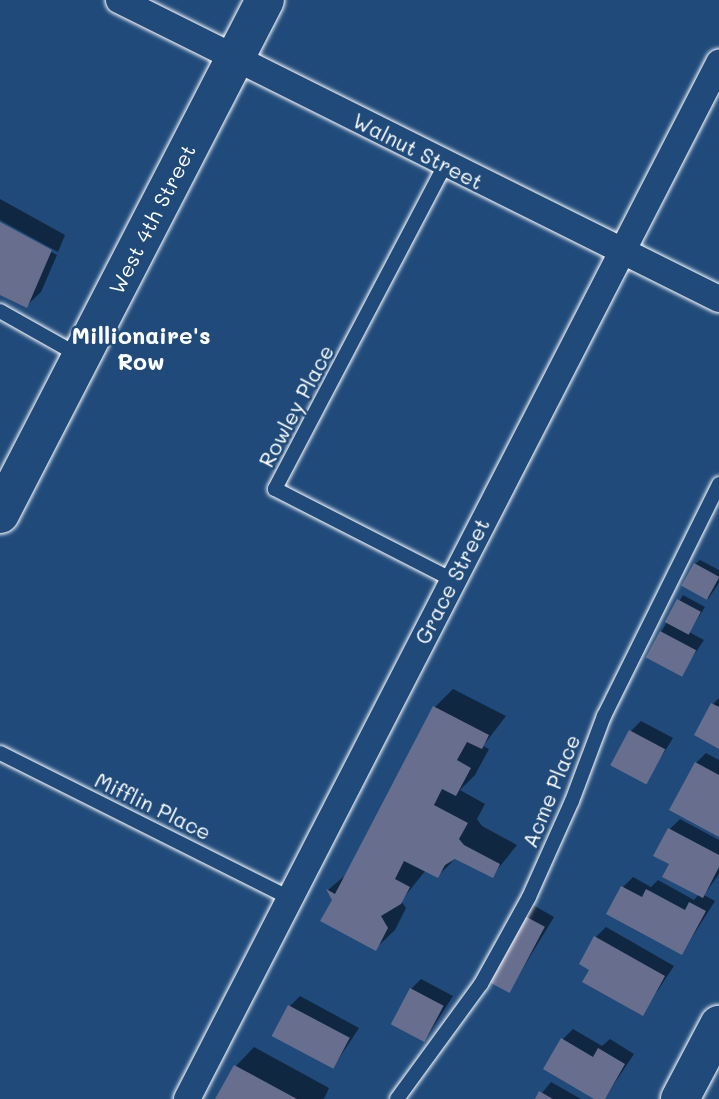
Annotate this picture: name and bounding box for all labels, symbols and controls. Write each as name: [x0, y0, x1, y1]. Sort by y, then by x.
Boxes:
street label: Walnut Street: [349, 107, 487, 195]
street label: West 4th Street: [103, 140, 201, 298]
district label: Millionaire's Row: [71, 321, 211, 375]
street label: Rowley Place: [253, 341, 339, 471]
street label: Grace Street: [409, 514, 495, 648]
street label: Acme Place: [517, 731, 585, 851]
street label: Mifflin Place: [91, 767, 215, 845]

